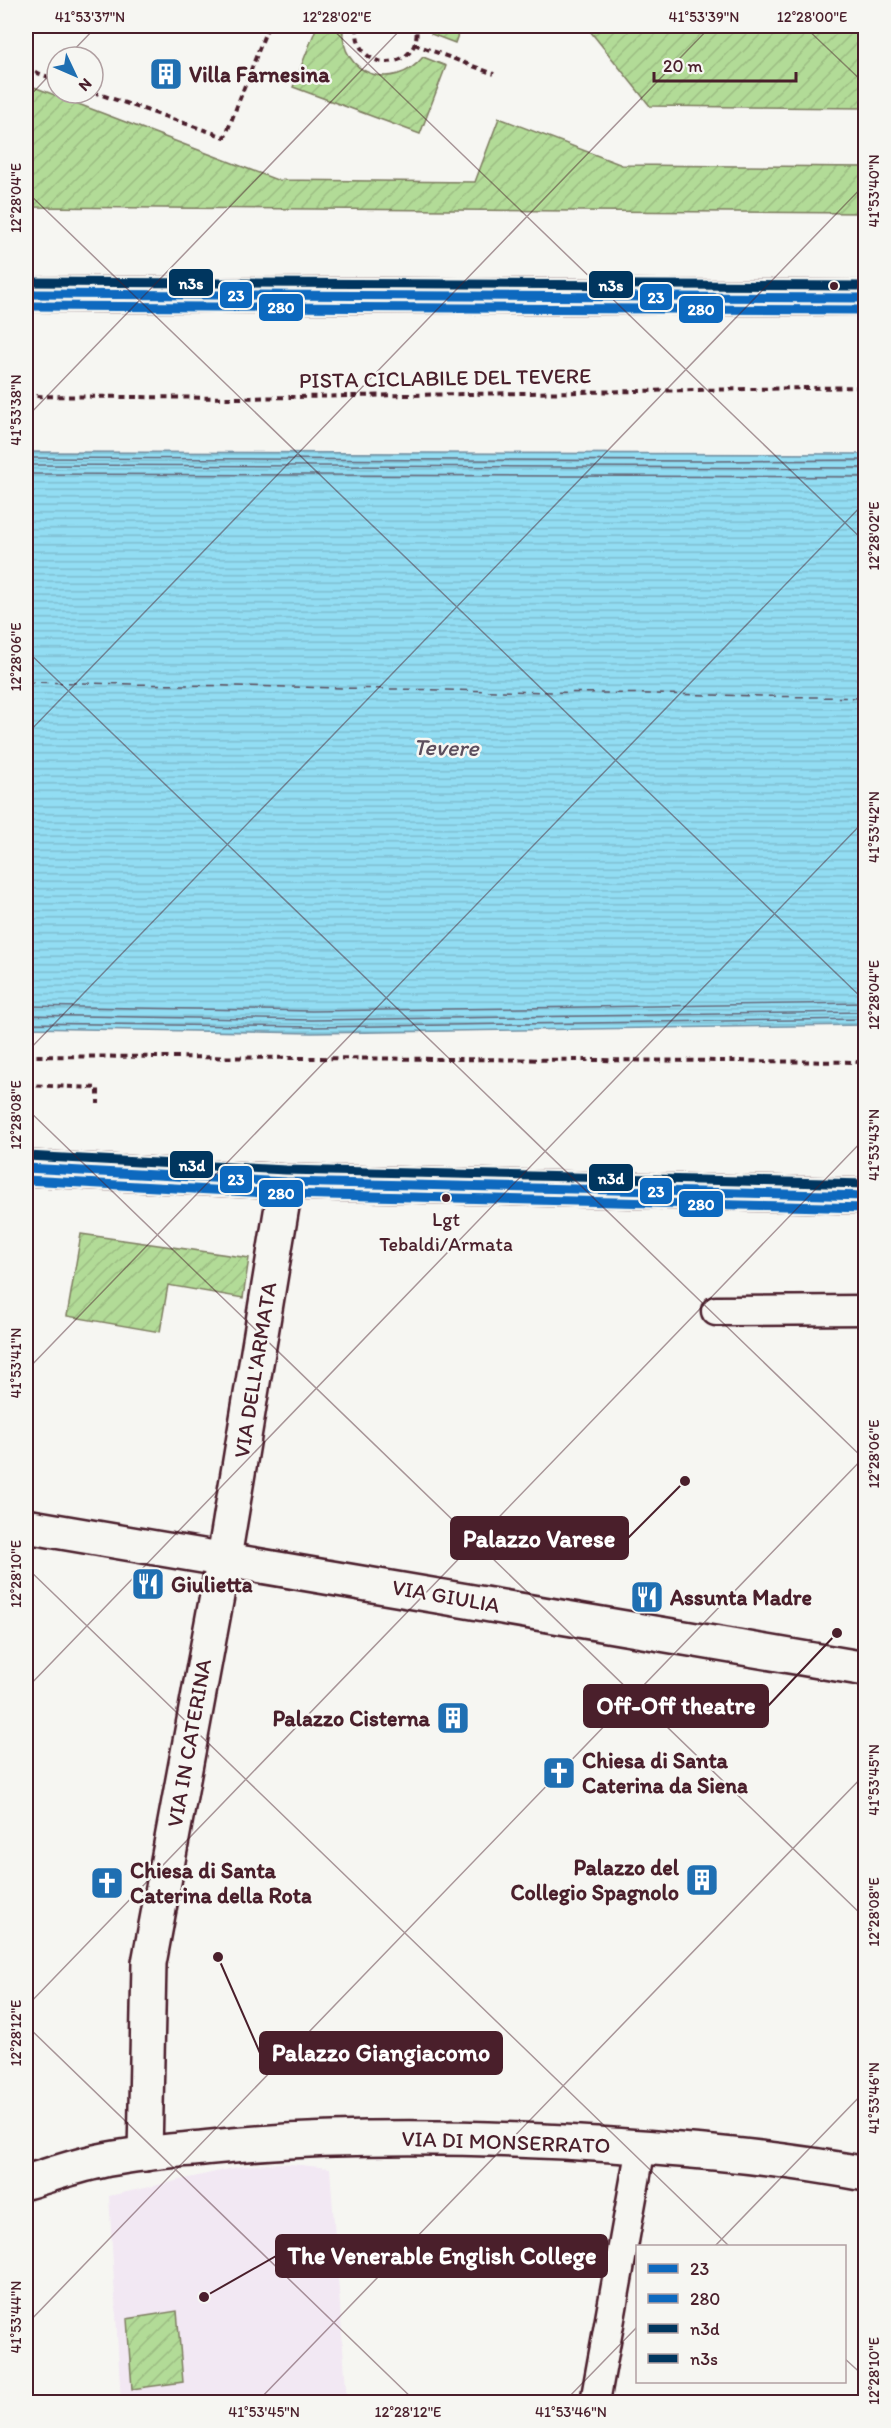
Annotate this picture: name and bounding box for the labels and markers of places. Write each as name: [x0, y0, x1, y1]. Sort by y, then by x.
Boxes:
building icon: Villa Farnesina: [148, 56, 184, 92]
place label: Villa Farnesina: [189, 61, 330, 88]
unlabelled marker: [828, 280, 840, 292]
marker: Lgt Tebaldi/Armata: [440, 1192, 452, 1204]
place label: Lgt Tebaldi/Armata: [379, 1207, 513, 1256]
callout: Palazzo Varese: [451, 1517, 628, 1559]
restaurant icon: Giulietta: [130, 1566, 166, 1602]
place label: Giulietta: [171, 1571, 253, 1598]
restaurant icon: Assunta Madre: [629, 1579, 665, 1615]
place label: Assunta Madre: [669, 1584, 812, 1611]
callout: Off-Off theatre: [584, 1685, 768, 1727]
building icon: Palazzo Cisterna: [435, 1700, 471, 1736]
place label: Palazzo Cisterna: [272, 1705, 431, 1732]
place label: Chiesa di Santa Caterina da Siena: [582, 1747, 748, 1799]
church icon: Chiesa di Santa Caterina da Siena: [541, 1755, 577, 1791]
place label: Palazzo del Collegio Spagnolo: [510, 1854, 680, 1906]
place label: Chiesa di Santa Caterina della Rota: [130, 1857, 312, 1909]
building icon: Palazzo del Collegio Spagnolo: [684, 1862, 720, 1898]
church icon: Chiesa di Santa Caterina della Rota: [89, 1865, 125, 1901]
callout: Palazzo Giangiacomo: [260, 2032, 502, 2074]
callout: The Venerable English College: [276, 2235, 607, 2277]

